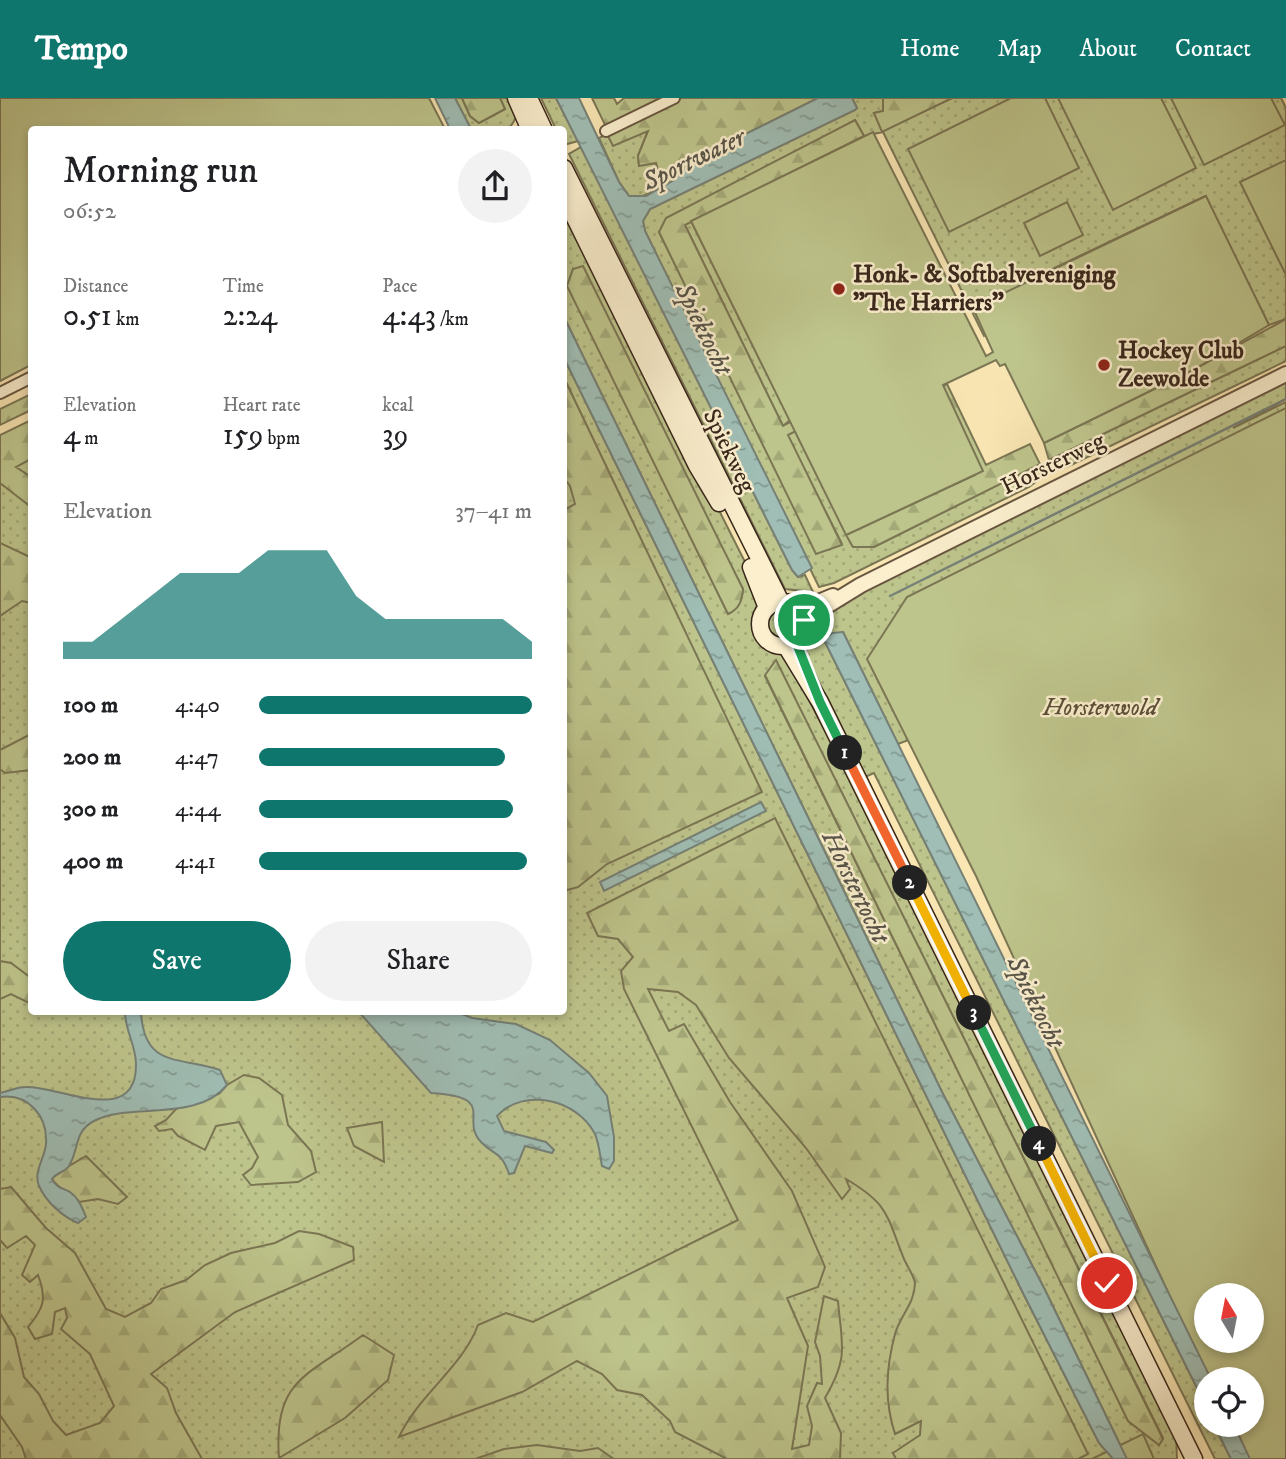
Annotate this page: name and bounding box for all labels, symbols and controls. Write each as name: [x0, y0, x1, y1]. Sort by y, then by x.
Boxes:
text: Tempo: [35, 29, 128, 70]
text: Home: [900, 34, 959, 64]
text: Map: [997, 34, 1042, 64]
text: About: [1080, 34, 1137, 64]
text: Contact: [1175, 34, 1251, 64]
water label: Sportwater: [636, 120, 752, 199]
text: Morning run: [63, 147, 258, 195]
button: share: [458, 149, 532, 223]
text: 06:52: [63, 197, 116, 226]
place label: Honk- & Softbalvereniging "The Harriers": [853, 260, 1117, 318]
text: Distance: [63, 275, 128, 298]
text: Time: [223, 275, 264, 298]
text: Pace: [382, 275, 417, 298]
water label: Spiektocht: [666, 277, 740, 382]
marker: Honk- & Softbalvereniging "The Harriers": [831, 281, 847, 297]
text: 0.51: [63, 298, 112, 335]
text: 2:24: [223, 298, 277, 335]
text: 4:43: [382, 298, 436, 335]
text: km: [112, 308, 140, 331]
text: /km: [436, 308, 469, 331]
place label: Hockey Club Zeewolde: [1118, 336, 1244, 394]
marker: Hockey Club Zeewolde: [1096, 357, 1112, 373]
text: Elevation: [63, 394, 137, 417]
text: Heart rate: [223, 394, 301, 417]
text: kcal: [382, 394, 414, 417]
street label: Spiekweg: [696, 404, 762, 498]
text: 4: [63, 417, 80, 454]
text: 159: [223, 417, 263, 454]
text: 39: [382, 417, 409, 454]
street label: Horsterweg: [996, 426, 1110, 502]
text: m: [80, 427, 99, 450]
text: bpm: [263, 427, 300, 450]
text: Elevation: [63, 497, 152, 526]
text: 37–41 m: [455, 497, 532, 526]
pin: [774, 590, 834, 650]
icon: arrive: [785, 601, 823, 639]
text: 100 m: [63, 691, 118, 720]
text: 4:40: [175, 691, 220, 720]
park label: Horsterwold: [1042, 693, 1161, 723]
pin: 1: [828, 736, 862, 770]
text: 1: [841, 741, 848, 764]
text: 200 m: [63, 743, 121, 772]
text: 4:47: [175, 743, 219, 772]
text: 300 m: [63, 795, 119, 824]
text: 4:44: [175, 795, 221, 824]
water label: Horstertocht: [813, 824, 897, 951]
text: 400 m: [63, 847, 123, 876]
text: 4:41: [175, 847, 216, 876]
pin: 2: [892, 866, 928, 900]
text: 2: [905, 871, 914, 894]
button: Save: [63, 921, 291, 1001]
button: Share: [305, 921, 532, 1001]
water label: Spiektocht: [998, 950, 1072, 1055]
pin: 3: [956, 996, 992, 1030]
text: 3: [970, 1001, 977, 1024]
pin: 4: [1021, 1126, 1056, 1162]
text: 4: [1033, 1132, 1044, 1155]
pin: [1077, 1253, 1137, 1313]
icon: check: [1088, 1264, 1126, 1302]
north arrow: [1194, 1283, 1264, 1353]
map controls: [1194, 1283, 1264, 1437]
button: locate: [1194, 1367, 1264, 1437]

